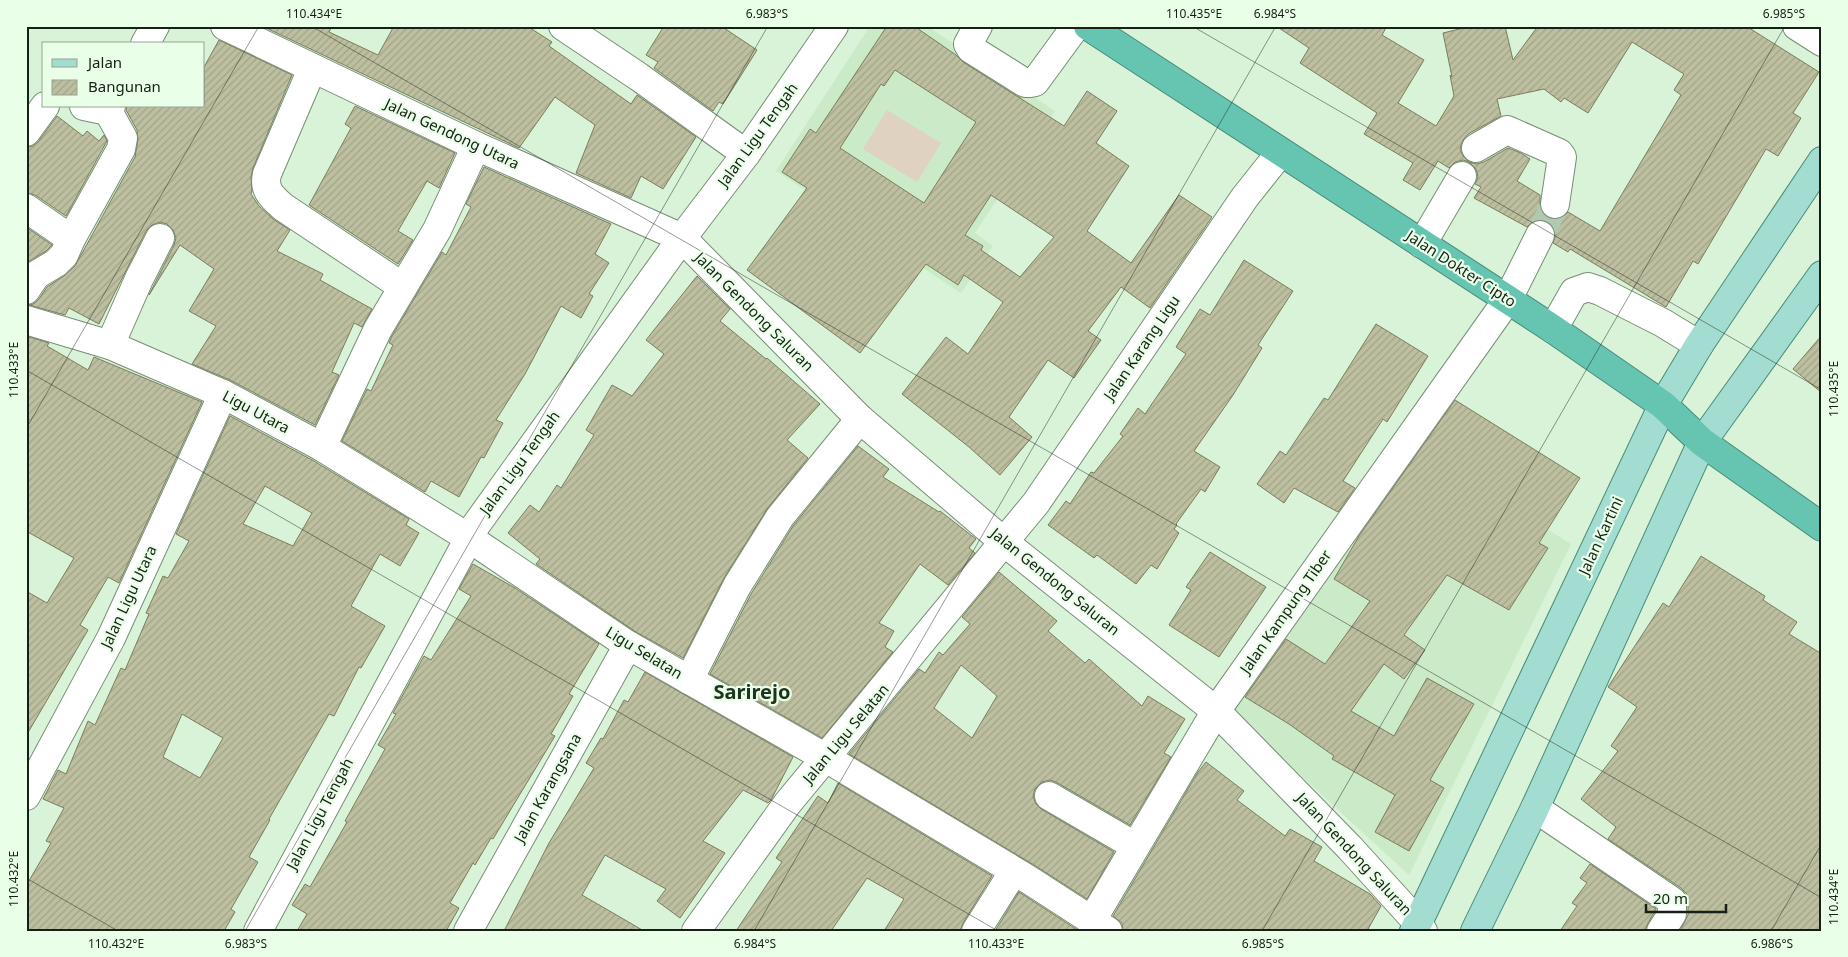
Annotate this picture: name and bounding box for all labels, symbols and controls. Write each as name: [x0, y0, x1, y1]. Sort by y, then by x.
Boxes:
text: 110.434°E: [286, 5, 342, 22]
text: 6.983°S: [746, 5, 789, 22]
text: 110.435°E: [1166, 5, 1222, 22]
text: 6.984°S: [1254, 5, 1297, 22]
text: 6.985°S: [1763, 5, 1806, 22]
legend: [42, 42, 205, 108]
text: Jalan: [86, 52, 122, 72]
text: Bangunan: [88, 76, 161, 96]
street label: Jalan Ligu Tengah: [711, 78, 802, 192]
street label: Jalan Gendong Utara: [380, 92, 523, 173]
street label: Jalan Dokter Cipto: [1401, 224, 1520, 311]
street label: Jalan Gendong Saluran: [689, 246, 819, 375]
street label: Jalan Karang Ligu: [1097, 291, 1184, 406]
text: 110.433°E: [5, 342, 22, 398]
text: 110.435°E: [1825, 361, 1842, 417]
street label: Ligu Utara: [219, 385, 293, 437]
street label: Jalan Ligu Tengah: [473, 406, 564, 520]
street label: Jalan Kartini: [1572, 493, 1627, 580]
street label: Jalan Gendong Saluran: [985, 522, 1124, 640]
street label: Jalan Ligu Utara: [95, 542, 161, 653]
street label: Jalan Kampung Tiber: [1234, 546, 1335, 679]
street label: Ligu Selatan: [602, 621, 687, 683]
district label: Sarirejo: [714, 678, 790, 705]
street label: Jalan Ligu Selatan: [796, 679, 893, 789]
street label: Jalan Karangsana: [508, 729, 585, 847]
street label: Jalan Ligu Tengah: [280, 754, 357, 875]
street label: Jalan Gendong Saluran: [1291, 786, 1417, 919]
text: 110.432°E: [5, 851, 22, 907]
text: 110.434°E: [1825, 869, 1842, 925]
scale bar: [1646, 882, 1726, 914]
text: 20 m: [1653, 888, 1688, 908]
text: 110.432°E: [88, 935, 144, 952]
text: 6.983°S: [225, 935, 268, 952]
text: 6.984°S: [734, 935, 777, 952]
text: 110.433°E: [968, 935, 1024, 952]
text: 6.985°S: [1242, 935, 1285, 952]
text: 6.986°S: [1751, 935, 1794, 952]

